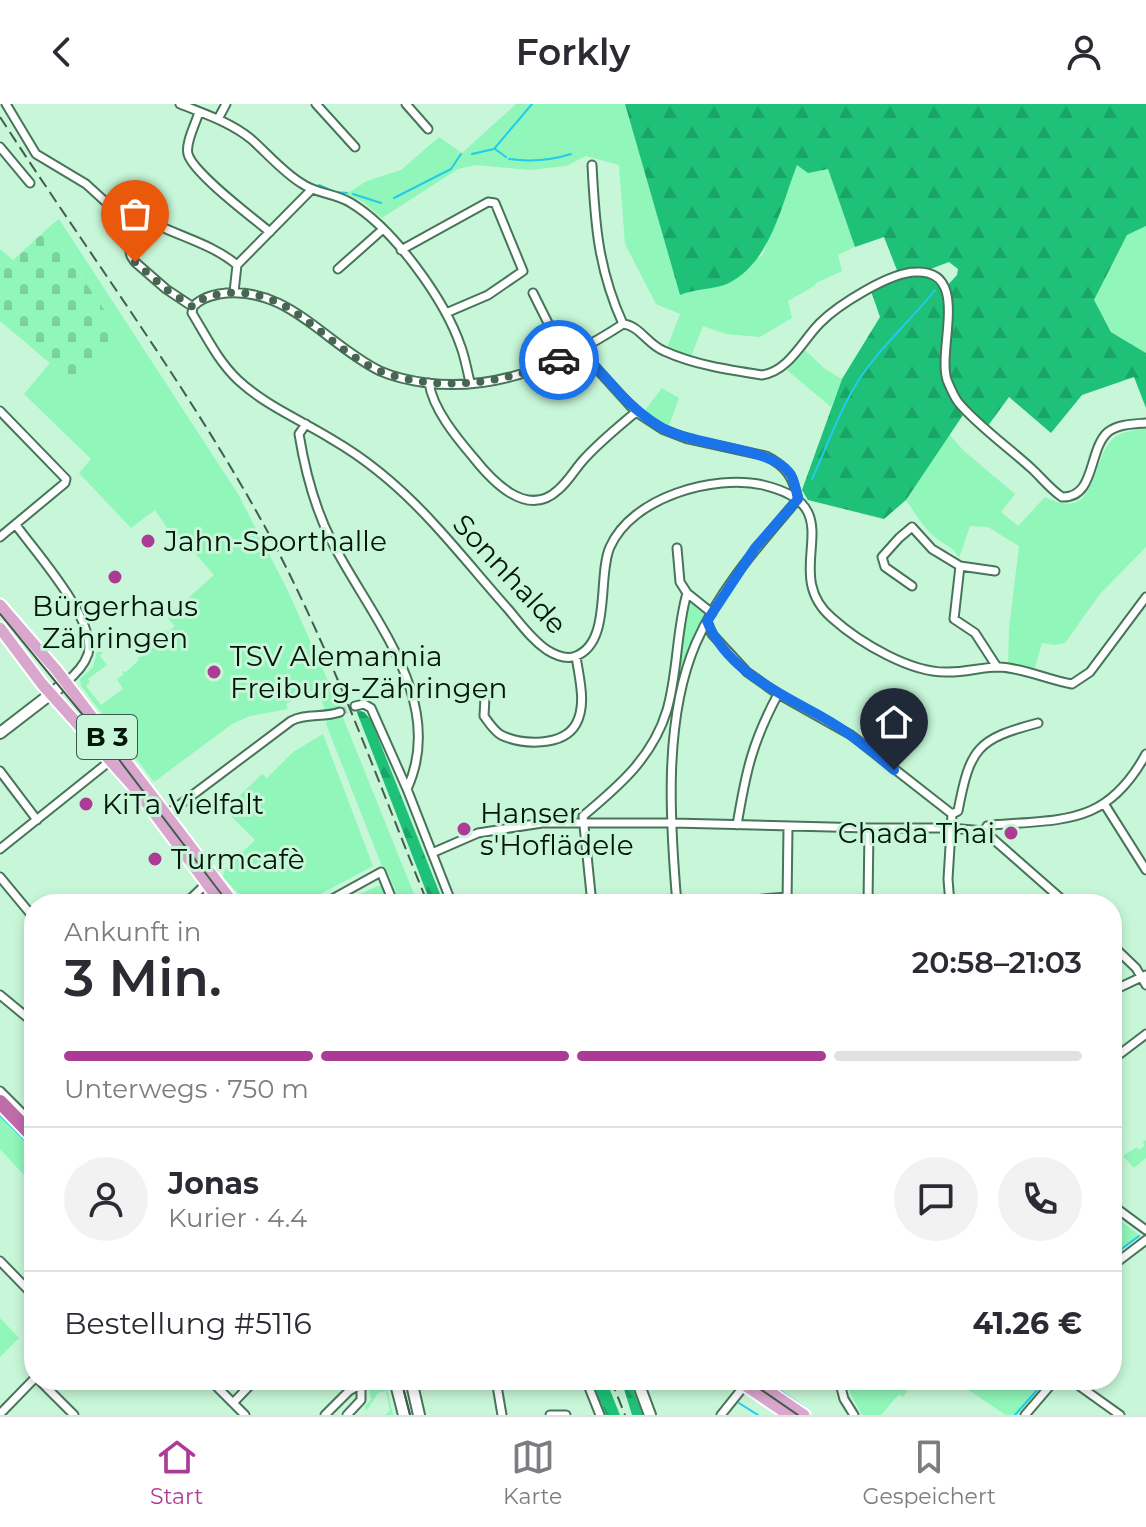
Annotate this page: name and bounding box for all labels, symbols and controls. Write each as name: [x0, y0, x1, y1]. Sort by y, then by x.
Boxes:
icon: back: [40, 30, 84, 74]
text: Forkly: [516, 30, 630, 74]
icon: person: [1062, 30, 1106, 74]
pin: [101, 180, 169, 262]
icon: bag: [113, 192, 157, 236]
courier: [519, 320, 599, 400]
icon: car: [537, 338, 581, 382]
street label: Sonnhalde: [446, 507, 574, 641]
place label: Jahn-Sporthalle: [163, 524, 387, 558]
marker: Jahn-Sporthalle: [139, 532, 157, 550]
marker: Bürgerhaus Zähringen: [106, 568, 124, 586]
place label: Bürgerhaus Zähringen: [32, 589, 198, 655]
place label: TSV Alemannia Freiburg-Zähringen: [230, 639, 507, 705]
marker: TSV Alemannia Freiburg-Zähringen: [205, 663, 223, 681]
pin: [860, 688, 928, 770]
icon: home: [872, 700, 916, 744]
road number: B 3: [77, 715, 137, 759]
place label: KiTa Vielfalt: [102, 787, 264, 821]
marker: KiTa Vielfalt: [77, 795, 95, 813]
place label: Hanser s'Hoflädele: [480, 796, 634, 862]
place label: Chada Thai: [838, 816, 995, 850]
marker: Hanser s'Hoflädele: [455, 820, 473, 838]
marker: Chada Thai: [1002, 824, 1020, 842]
place label: Turmcafè: [171, 842, 305, 876]
marker: Turmcafè: [146, 850, 164, 868]
text: Ankunft in: [64, 916, 201, 948]
text: 20:58–21:03: [912, 944, 1082, 981]
text: 3 Min.: [64, 946, 222, 1009]
text: Unterwegs · 750 m: [64, 1073, 309, 1105]
button: person: [64, 1157, 148, 1241]
button: chat: [894, 1157, 978, 1241]
button: phone: [998, 1157, 1082, 1241]
text: Jonas: [168, 1165, 259, 1202]
text: Kurier · 4.4: [168, 1202, 307, 1234]
text: Bestellung #5116: [64, 1305, 312, 1342]
text: 41.26 €: [973, 1305, 1082, 1342]
tab: Start: [150, 1435, 203, 1510]
tab: Karte: [503, 1435, 562, 1510]
tab: Gespeichert: [862, 1435, 996, 1510]

